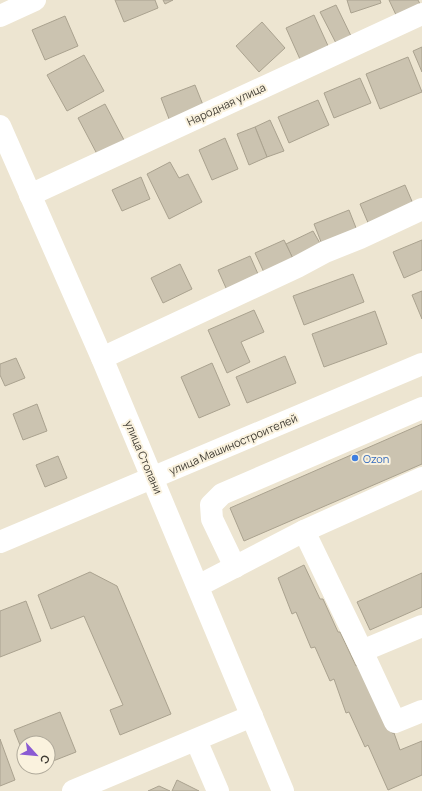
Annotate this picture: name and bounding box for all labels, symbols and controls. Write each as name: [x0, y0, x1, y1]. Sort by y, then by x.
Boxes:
street label: Народная улица: [184, 79, 268, 129]
street label: улица Машиностроителей: [167, 410, 299, 478]
street label: улица Стопани: [122, 418, 166, 496]
place label: Ozon: [363, 451, 389, 466]
marker: Ozon: [350, 453, 360, 463]
north arrow: [16, 735, 56, 775]
text: С: [37, 753, 54, 767]

